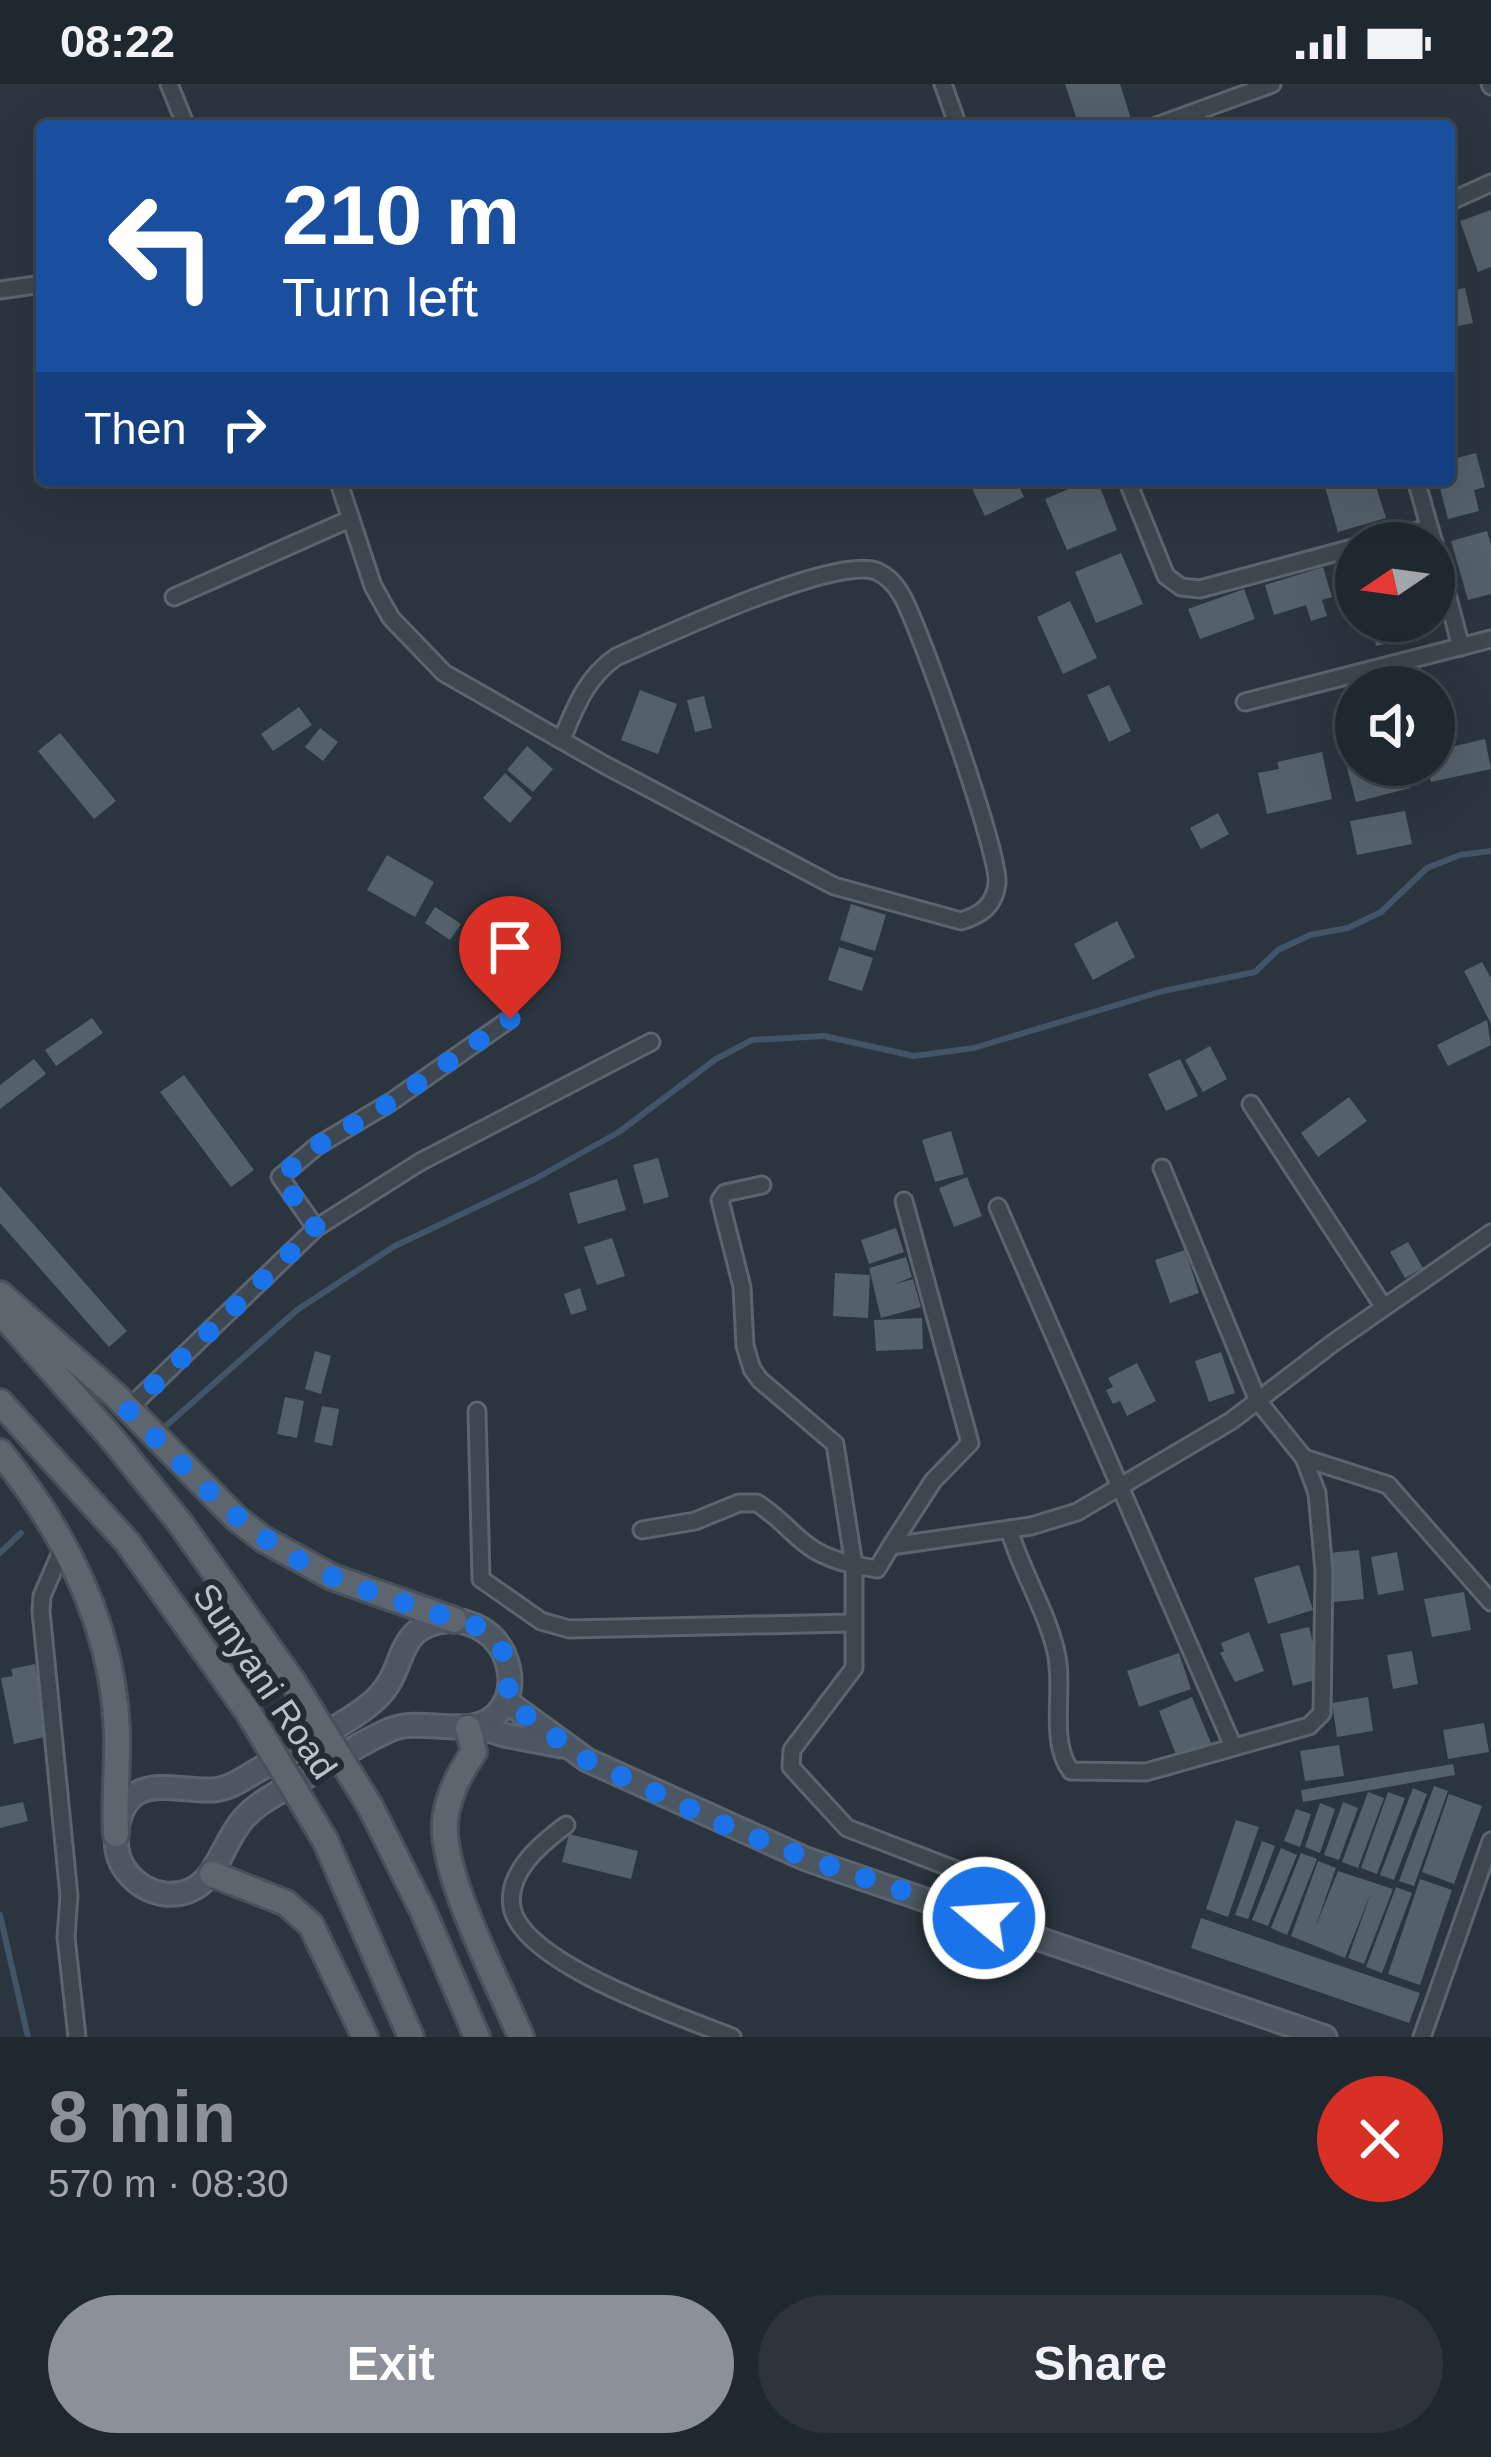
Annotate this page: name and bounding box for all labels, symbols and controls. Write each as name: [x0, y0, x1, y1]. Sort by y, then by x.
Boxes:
text: 08:22: [60, 16, 175, 67]
icon: left: [84, 168, 240, 324]
text: 210 m: [282, 168, 520, 262]
text: Turn left: [282, 267, 478, 327]
icon: right: [211, 396, 277, 462]
text: Then: [84, 403, 187, 454]
north arrow: [1335, 522, 1455, 642]
map controls: [1335, 522, 1455, 786]
button: sound: [1335, 666, 1455, 786]
pin: [459, 896, 561, 1019]
icon: arrive: [477, 914, 543, 980]
street label: Sunyani Road: [185, 1576, 345, 1786]
position arrow: [921, 1855, 1047, 1981]
button: close: [1317, 2076, 1443, 2202]
text: 8 min: [48, 2077, 236, 2157]
text: 570 m · 08:30: [48, 2162, 289, 2205]
button: Exit: [48, 2295, 734, 2433]
button: Share: [758, 2295, 1443, 2433]

